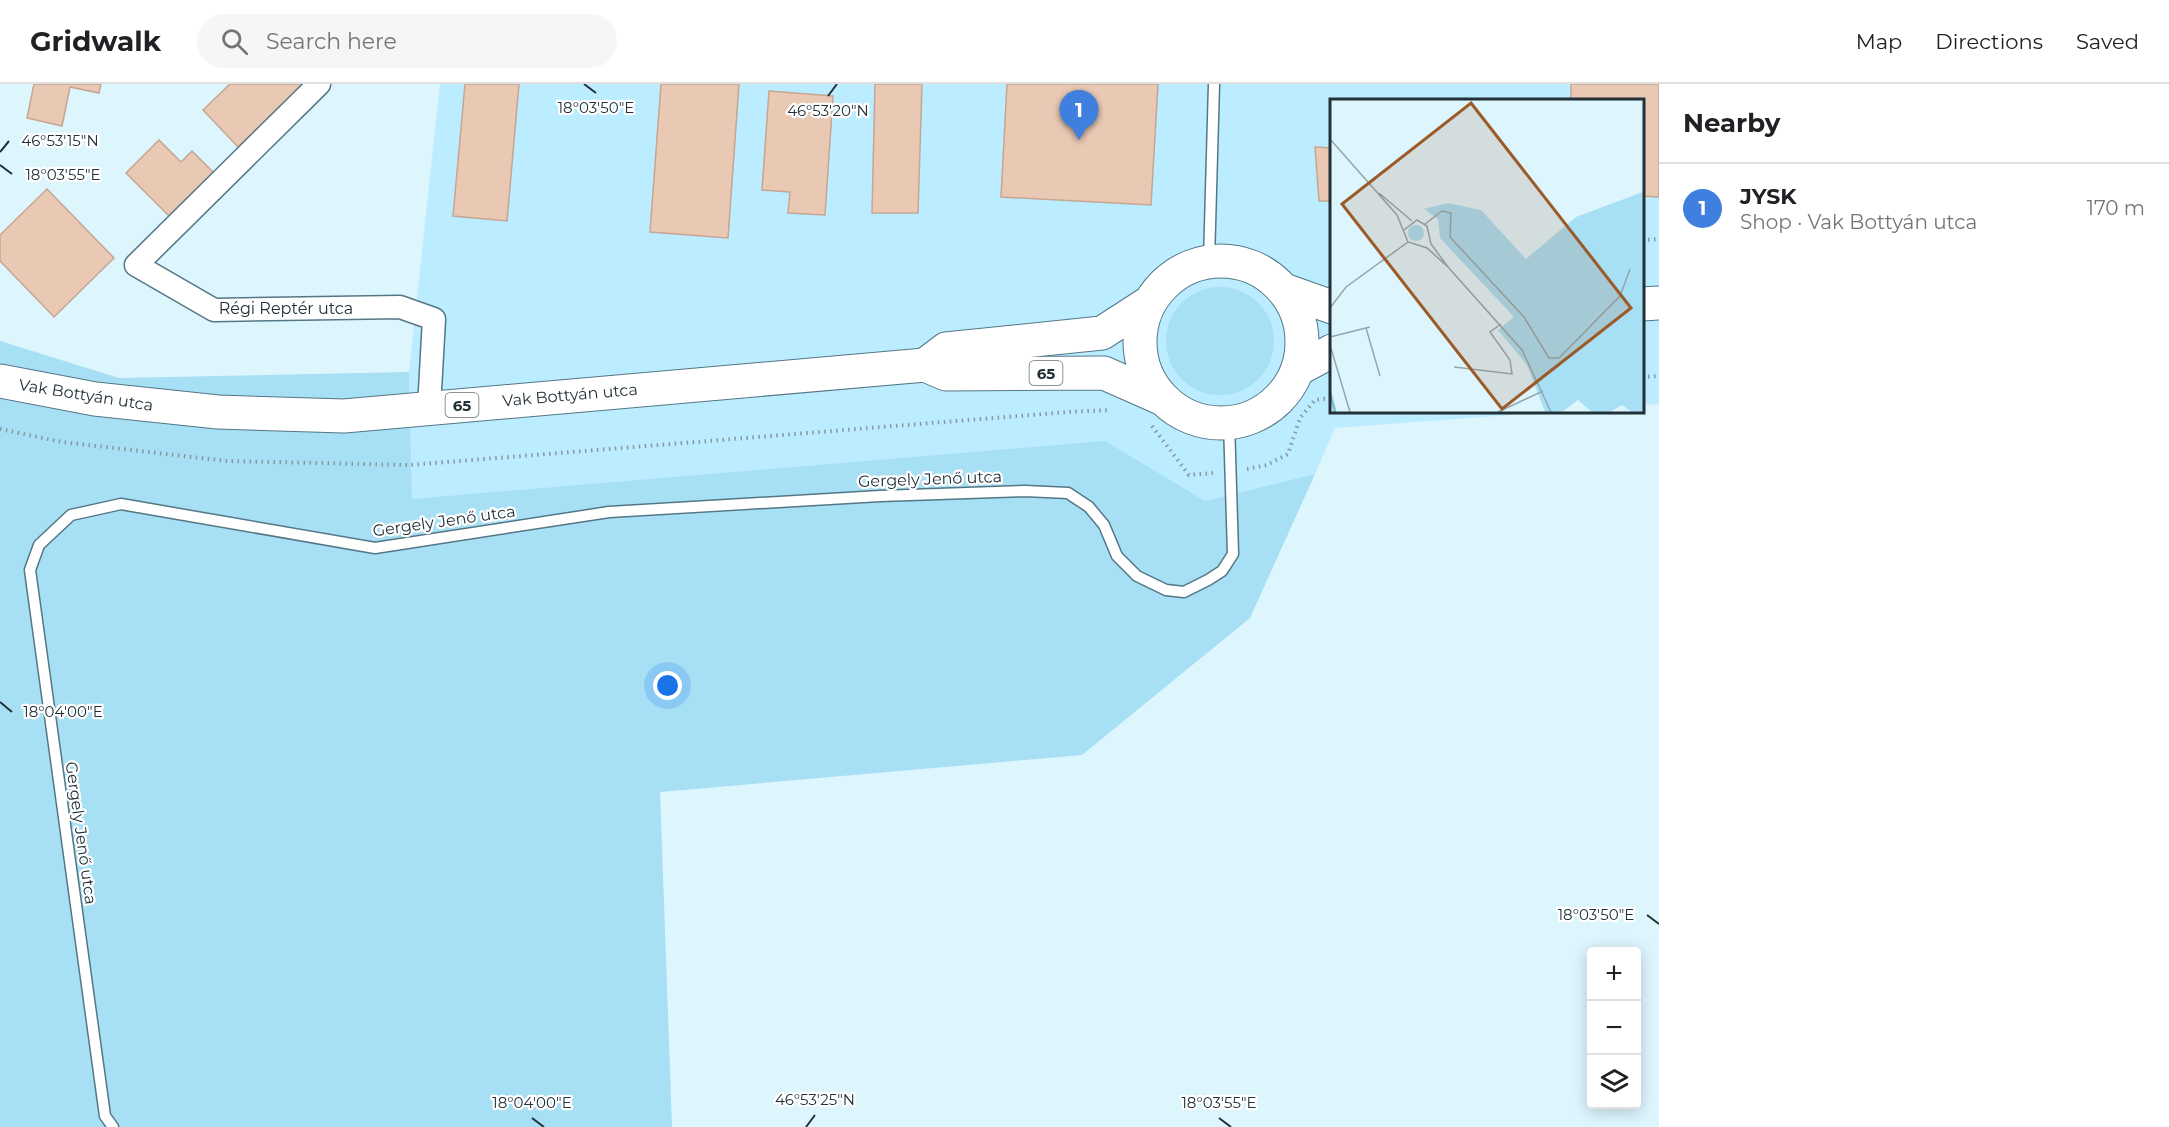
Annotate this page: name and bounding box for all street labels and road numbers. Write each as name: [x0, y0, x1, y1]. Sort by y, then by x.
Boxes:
street label: Régi Reptér utca: [219, 299, 353, 318]
road number: 65: [1030, 361, 1062, 385]
street label: Vak Bottyán utca: [17, 375, 155, 415]
street label: Vak Bottyán utca: [501, 380, 639, 410]
road number: 65: [446, 393, 478, 417]
street label: Gergely Jenő utca: [858, 467, 1002, 491]
street label: Gergely Jenő utca: [371, 502, 517, 540]
street label: Gergely Jenő utca: [62, 760, 100, 906]

